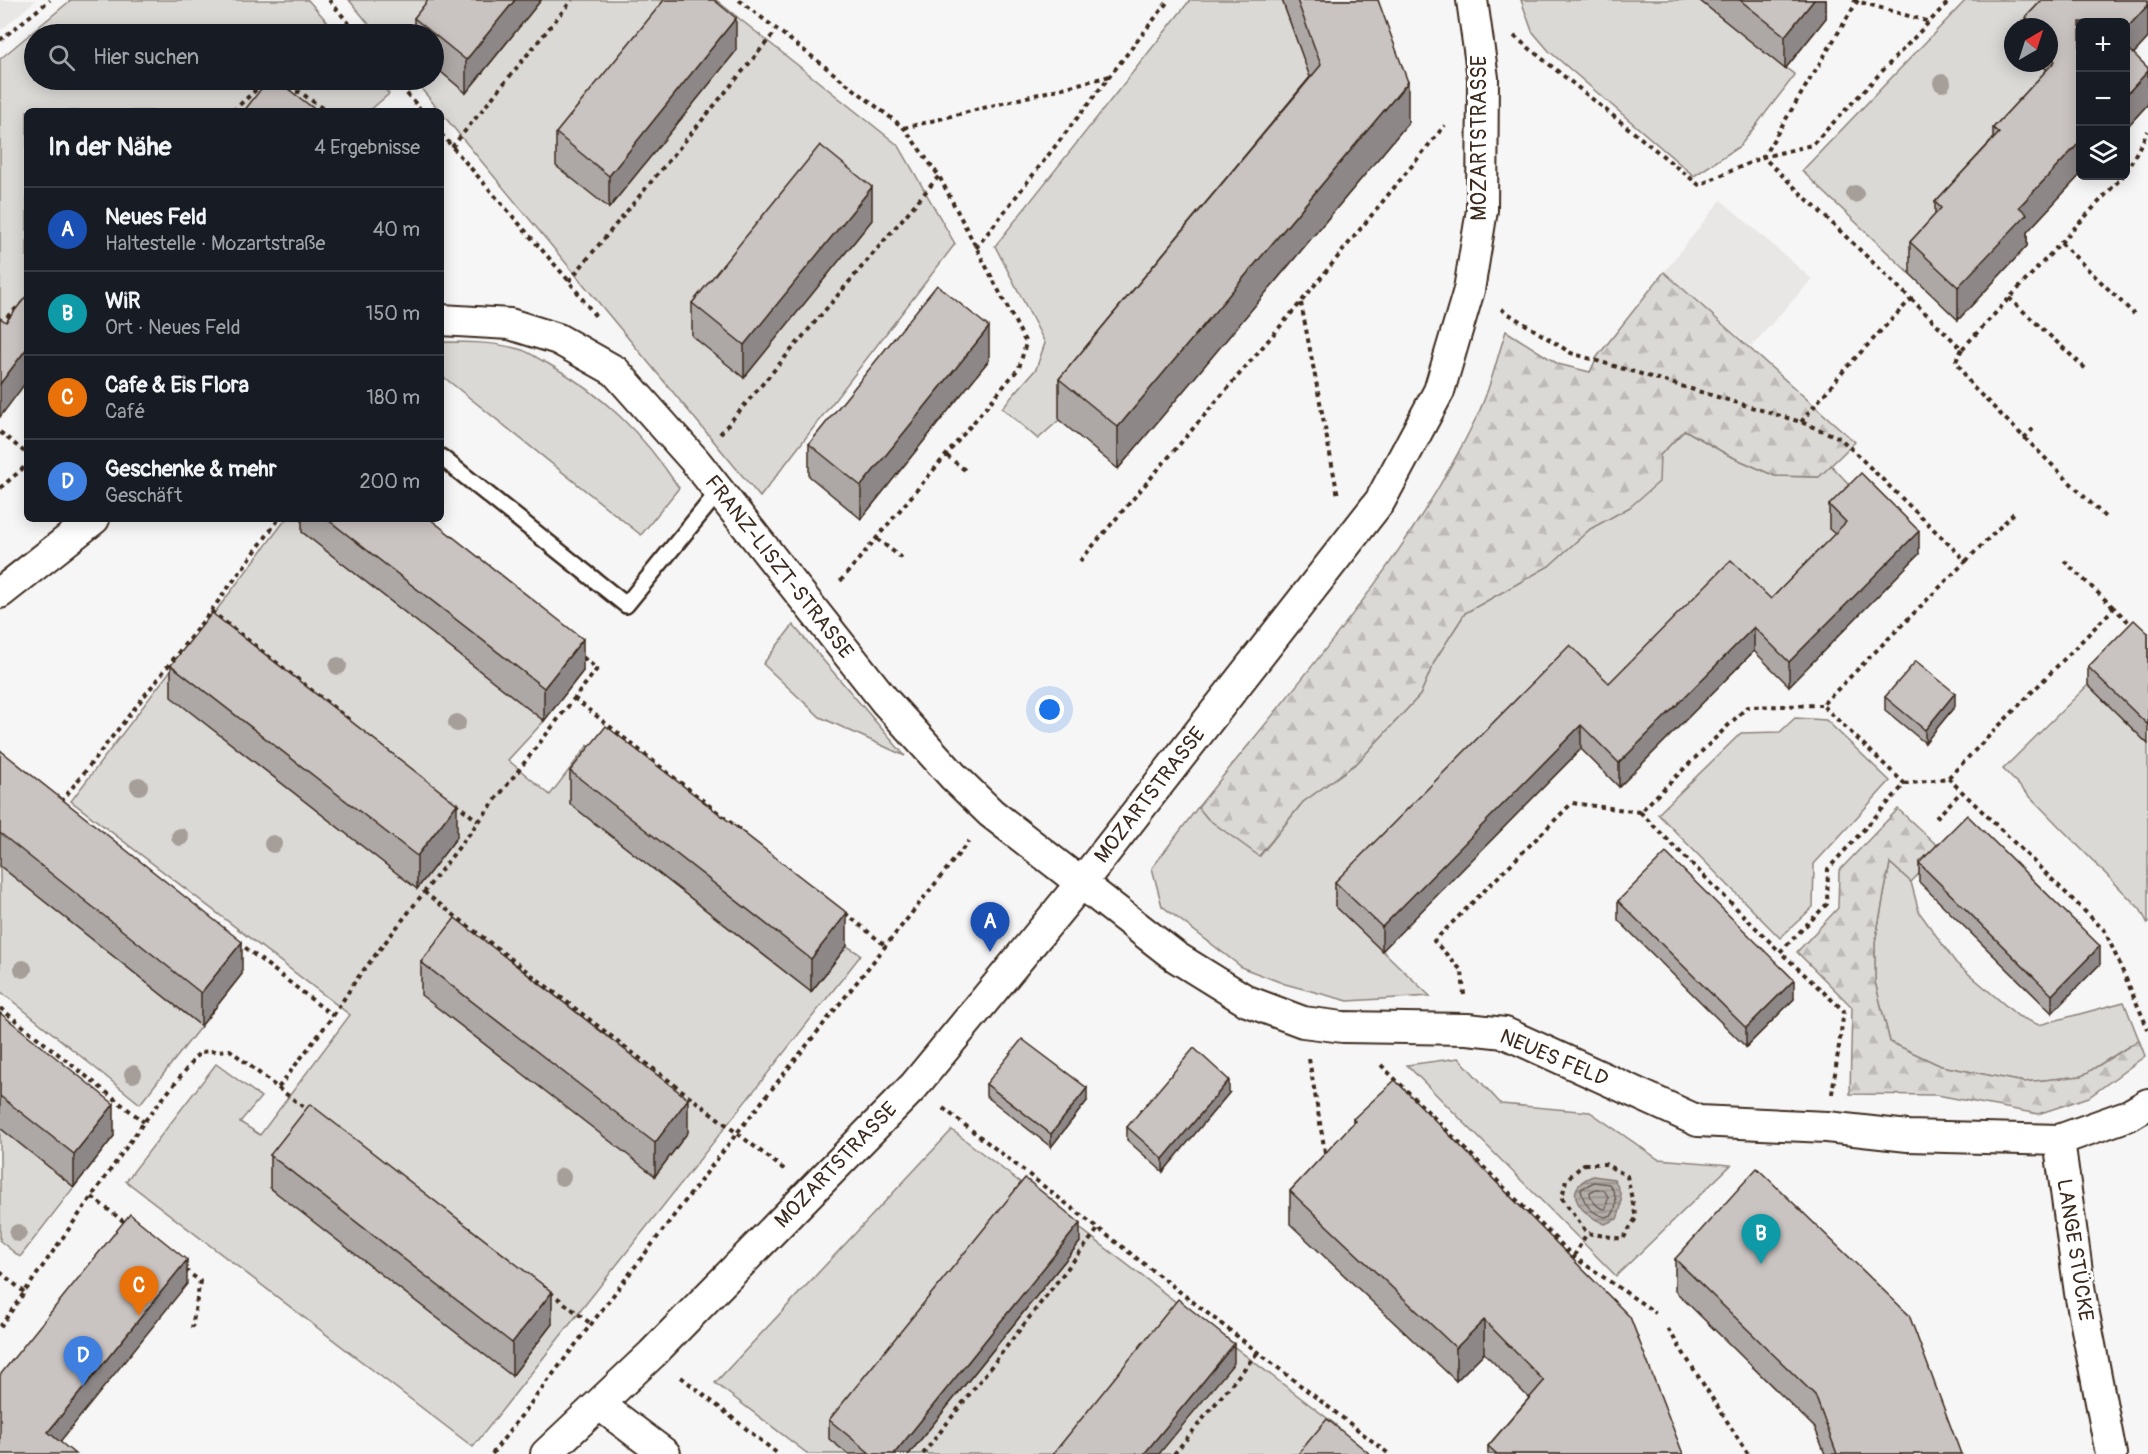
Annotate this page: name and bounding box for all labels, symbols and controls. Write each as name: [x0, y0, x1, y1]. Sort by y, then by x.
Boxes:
north arrow: [2004, 18, 2058, 72]
map controls: [2076, 18, 2130, 180]
button: +: [2076, 18, 2130, 72]
search box: [24, 24, 444, 90]
icon: search: [45, 41, 78, 74]
text: Hier suchen: [93, 43, 199, 71]
street label: MOZARTSTRASSE: [1466, 55, 1493, 221]
button: −: [2076, 72, 2130, 126]
button: layers: [2076, 126, 2130, 180]
text: In der Nähe: [48, 131, 171, 163]
text: 4 Ergebnisse: [314, 135, 420, 160]
text: Neues Feld: [105, 203, 207, 231]
text: A: [61, 217, 74, 242]
text: 40 m: [373, 217, 420, 242]
text: Haltestelle · Mozartstraße: [105, 231, 325, 256]
text: WiR: [105, 287, 140, 315]
text: B: [62, 301, 73, 326]
text: 150 m: [366, 301, 420, 326]
text: Ort · Neues Feld: [105, 315, 240, 340]
text: Cafe & Eis Flora: [105, 371, 249, 399]
text: C: [61, 385, 74, 410]
text: 180 m: [366, 385, 420, 410]
text: Café: [105, 399, 145, 424]
text: Geschenke & mehr: [105, 455, 277, 483]
text: D: [61, 469, 74, 494]
text: 200 m: [359, 469, 420, 494]
street label: FRANZ-LISZT-STRASSE: [699, 470, 859, 664]
text: Geschäft: [105, 483, 182, 508]
your location: [1035, 695, 1064, 724]
street label: MOZARTSTRASSE: [1088, 721, 1212, 868]
pin: A: [970, 902, 1010, 952]
street label: NEUES FELD: [1496, 1023, 1612, 1093]
street label: MOZARTSTRASSE: [769, 1096, 903, 1234]
street label: LANGE STÜCKE: [2050, 1177, 2100, 1323]
pin: B: [1742, 1214, 1780, 1264]
pin: C: [120, 1266, 158, 1316]
pin: D: [64, 1336, 103, 1386]

